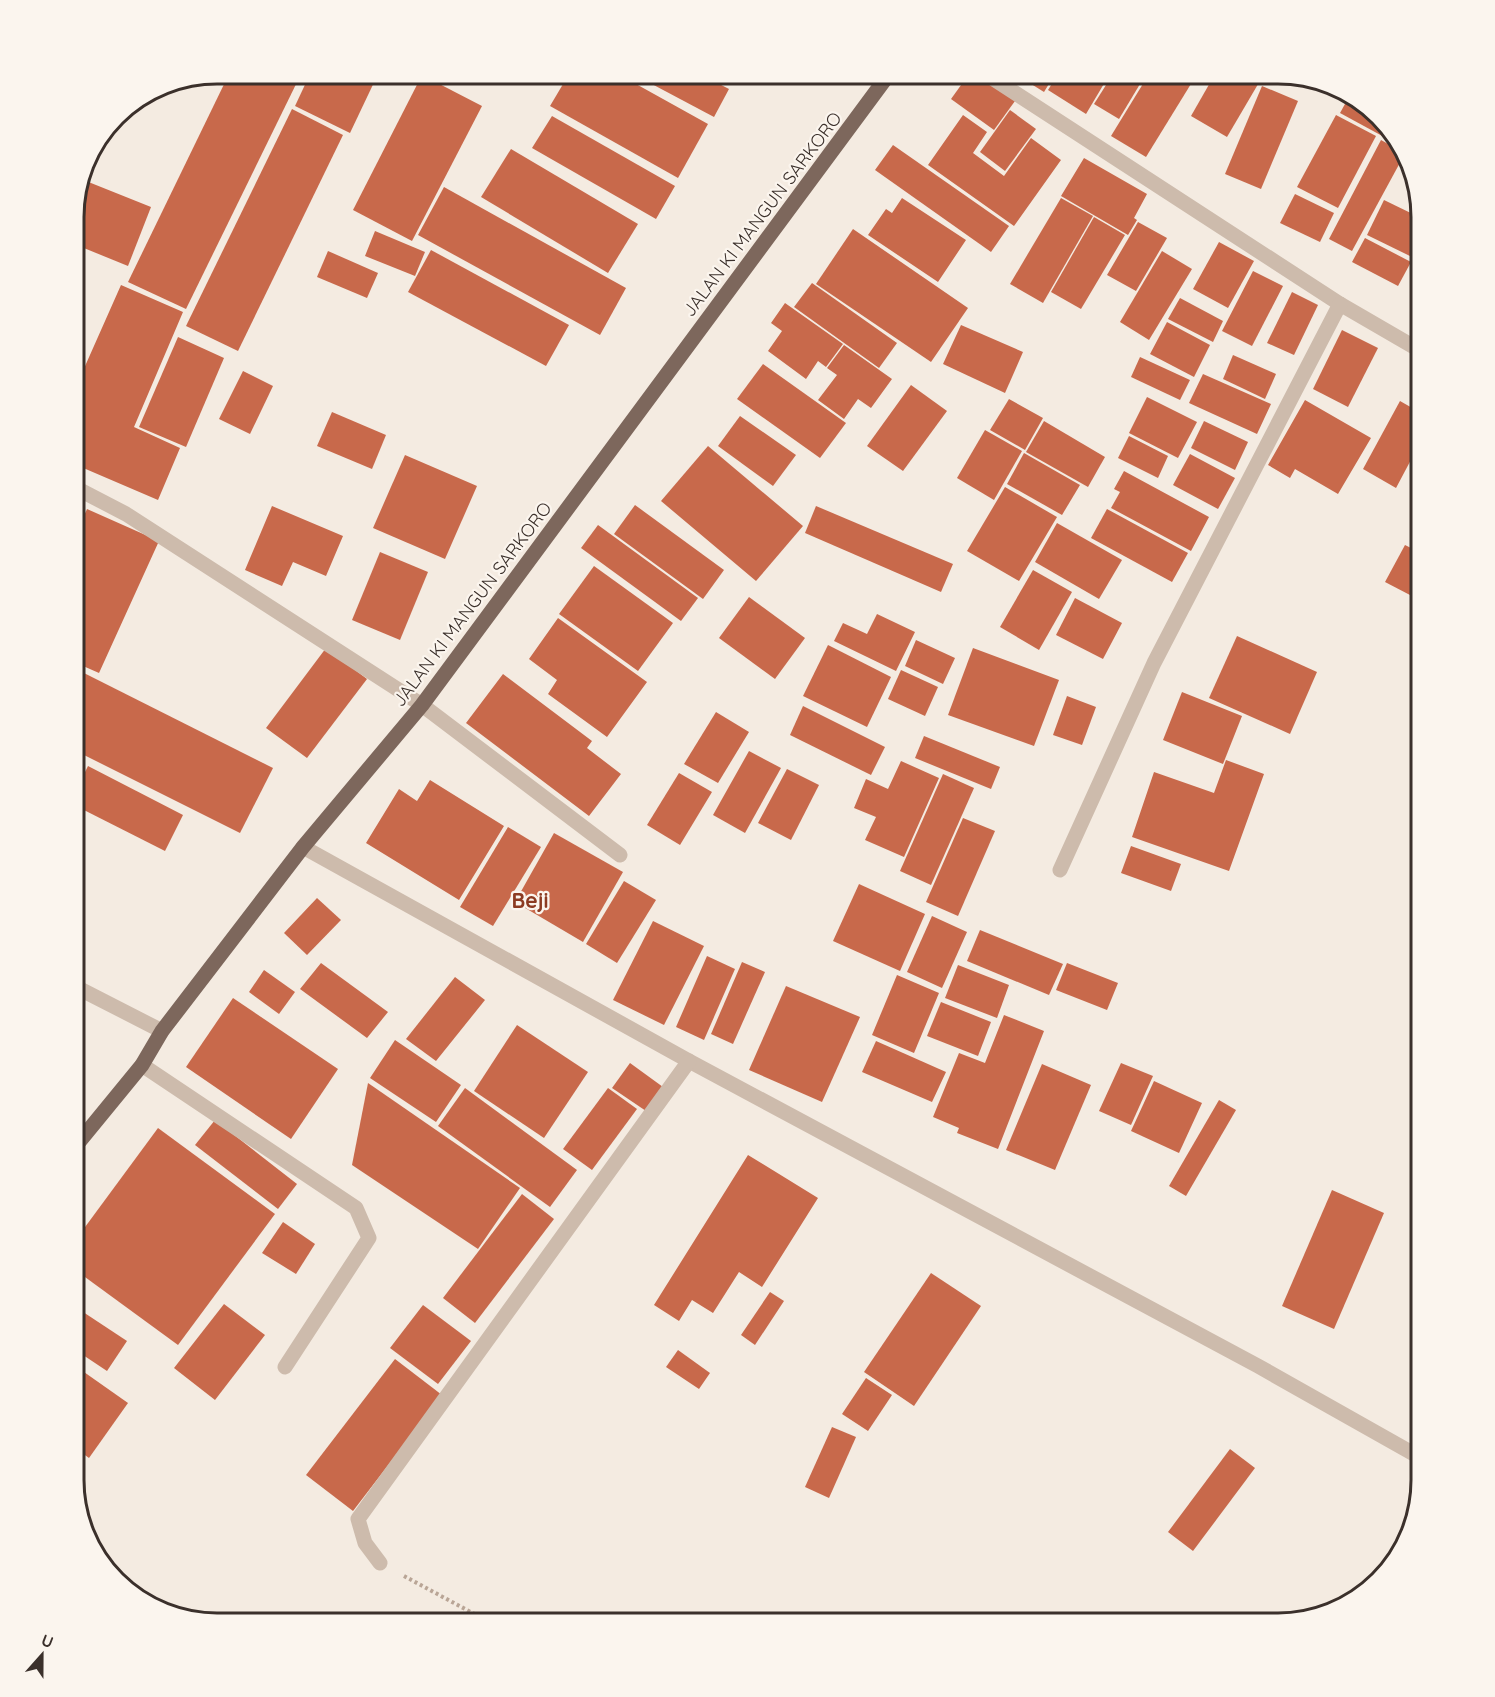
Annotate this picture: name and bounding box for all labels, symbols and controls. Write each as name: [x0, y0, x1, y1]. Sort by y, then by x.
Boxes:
street label: JALAN KI MANGUN SARKORO: [677, 107, 847, 321]
street label: JALAN KI MANGUN SARKORO: [387, 497, 557, 711]
district label: Beji: [512, 887, 548, 913]
north arrow: [12, 1625, 72, 1685]
text: U: [39, 1630, 56, 1652]

